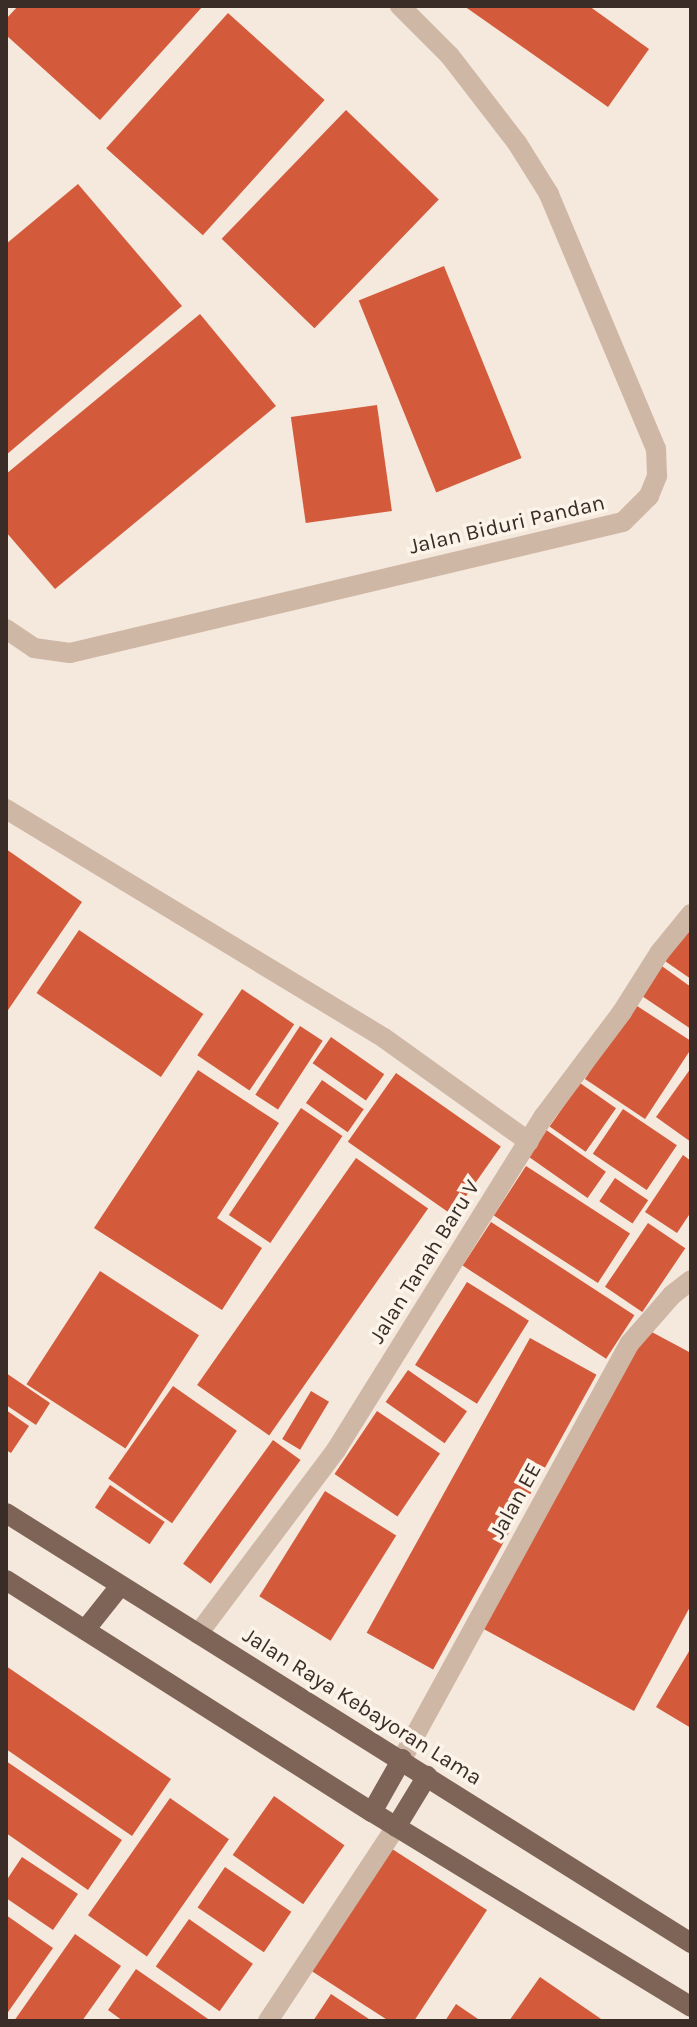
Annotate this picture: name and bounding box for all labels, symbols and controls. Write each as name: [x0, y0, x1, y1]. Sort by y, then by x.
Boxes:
street label: Jalan Biduri Pandan: [407, 490, 607, 560]
street label: Jalan Tanah Baru V: [364, 1175, 486, 1349]
street label: Jalan EE: [484, 1459, 548, 1543]
street label: Jalan Raya Kebayoran Lama: [238, 1623, 486, 1791]

